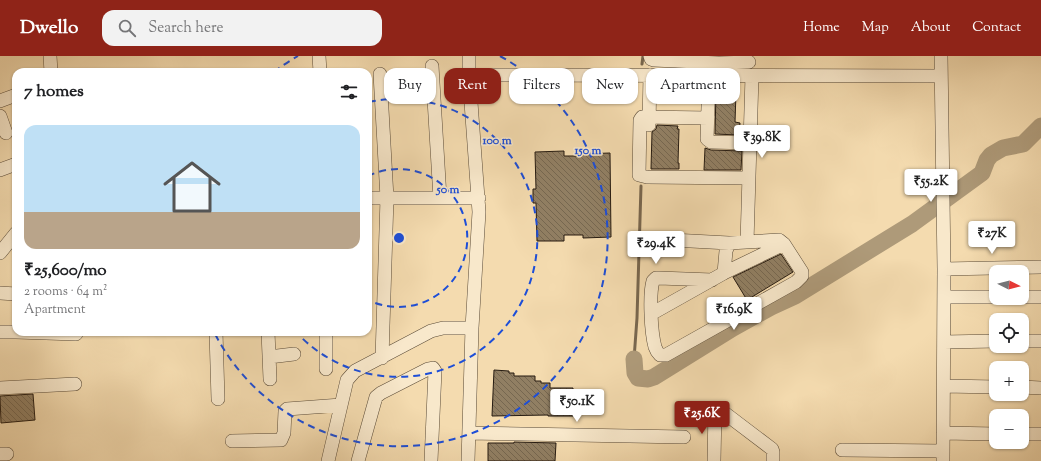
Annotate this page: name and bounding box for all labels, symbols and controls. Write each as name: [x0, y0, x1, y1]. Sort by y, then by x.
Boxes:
search box: [102, 10, 382, 46]
text: Dwello: [20, 15, 78, 42]
icon: search: [116, 17, 138, 39]
text: Search here: [148, 18, 224, 39]
text: Home: [803, 18, 840, 38]
text: Map: [862, 18, 889, 38]
text: About: [911, 18, 950, 38]
text: Contact: [972, 18, 1021, 38]
chip: Buy: [384, 68, 436, 104]
chip: Rent: [444, 68, 501, 104]
chip: Filters: [509, 68, 574, 104]
chip: New: [582, 68, 638, 104]
chip: Apartment: [646, 68, 740, 104]
text: 7 homes: [24, 80, 84, 104]
icon: filters: [338, 81, 360, 103]
pin: ₹39.8K: [729, 125, 795, 159]
text: ₹39.8K: [743, 129, 781, 147]
text: 100 m: [481, 132, 512, 150]
text: 150 m: [573, 142, 602, 160]
icon: home: [156, 151, 228, 223]
pin: ₹55.2K: [898, 169, 964, 203]
text: ₹55.2K: [913, 173, 949, 191]
text: 50 m: [436, 181, 460, 199]
pin: ₹27K: [968, 221, 1016, 255]
text: ₹27K: [977, 225, 1007, 243]
centre of rings: [392, 231, 406, 245]
pin: ₹29.4K: [623, 231, 689, 265]
text: ₹29.4K: [636, 235, 676, 253]
text: ₹25,600/mo: [24, 259, 107, 283]
north arrow: [989, 265, 1029, 305]
map controls: [989, 265, 1029, 449]
text: 2 rooms · 64 m²: [24, 283, 107, 301]
pin: ₹16.9K: [701, 297, 767, 331]
text: Apartment: [24, 301, 85, 319]
text: ₹16.9K: [716, 301, 752, 319]
button: locate: [989, 313, 1029, 353]
button: +: [989, 361, 1029, 401]
pin: ₹50.1K: [544, 389, 610, 423]
text: ₹50.1K: [559, 393, 595, 411]
pin: ₹25.6K: [669, 401, 735, 435]
text: ₹25.6K: [684, 405, 720, 423]
button: −: [989, 409, 1029, 449]

